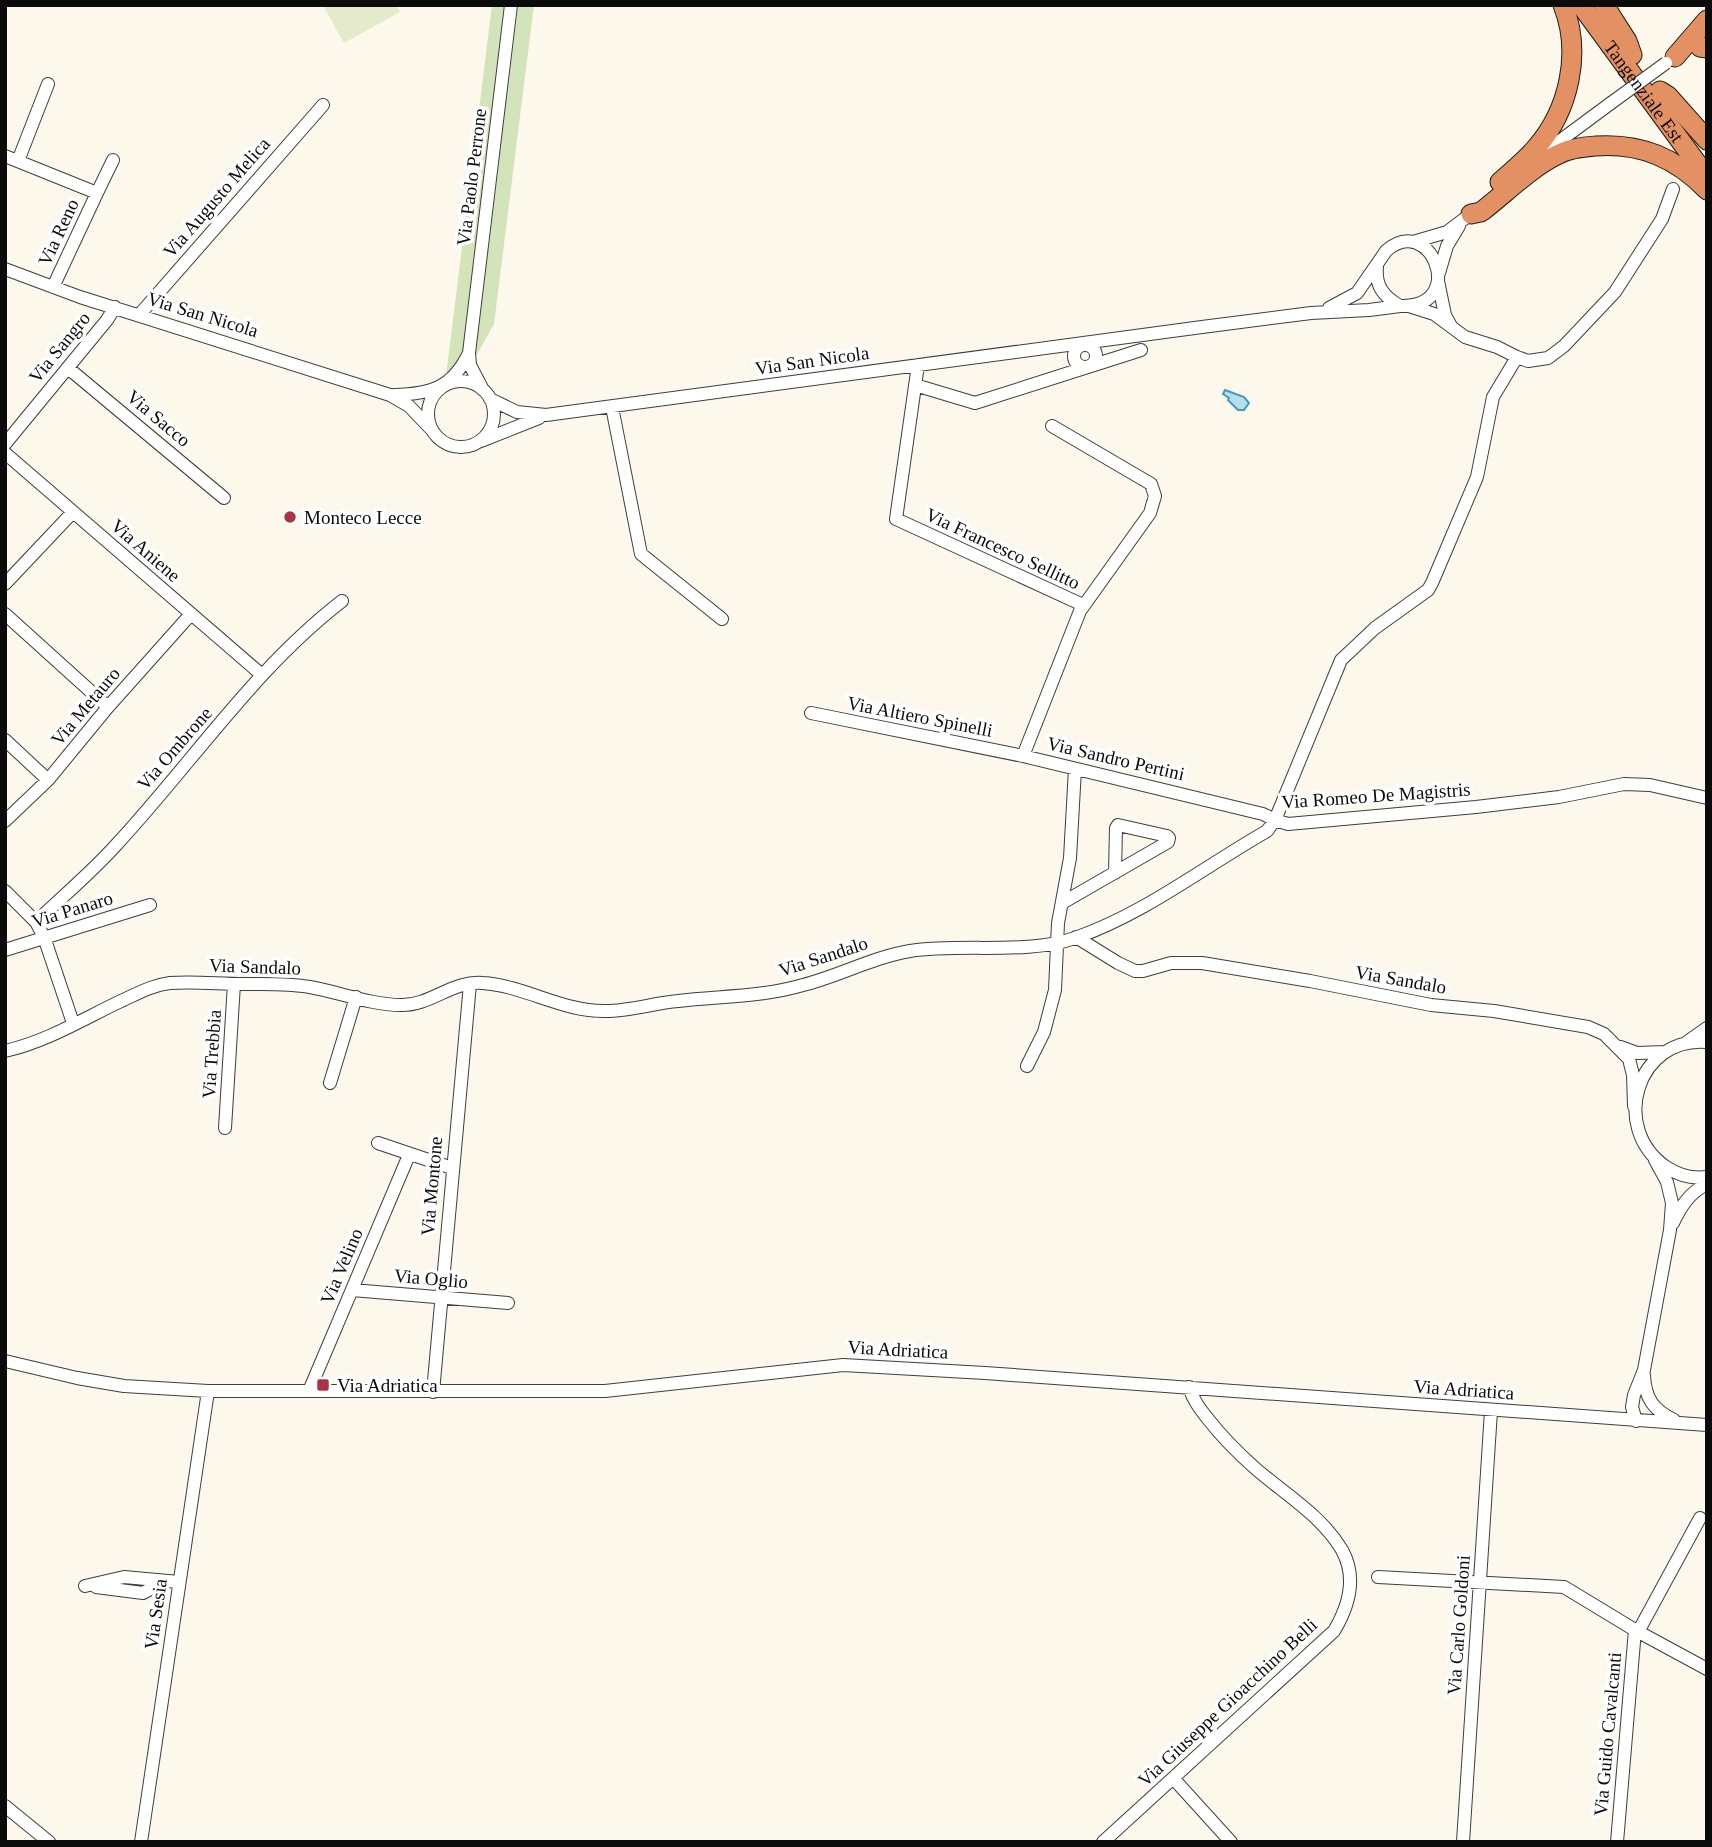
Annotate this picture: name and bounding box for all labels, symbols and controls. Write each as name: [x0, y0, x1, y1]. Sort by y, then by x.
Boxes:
street label: Tangenziale Est: [1600, 37, 1688, 147]
street label: Via Paolo Perrone: [453, 107, 490, 247]
street label: Via Augusto Melica: [159, 133, 274, 262]
street label: Via Reno: [34, 196, 83, 269]
street label: Via San Nicola: [145, 288, 261, 341]
street label: Via Sangro: [25, 308, 94, 387]
street label: Via San Nicola: [754, 342, 871, 379]
street label: Via Sacco: [123, 386, 195, 451]
street label: Via Francesco Sellitto: [922, 503, 1083, 593]
place label: Monteco Lecce: [304, 507, 422, 528]
marker: Monteco Lecce: [282, 509, 298, 525]
street label: Via Aniene: [107, 515, 185, 586]
street label: Via Metauro: [47, 663, 124, 750]
street label: Via Altiero Spinelli: [845, 692, 994, 741]
street label: Via Ombrone: [133, 703, 216, 794]
street label: Via Sandro Pertini: [1045, 732, 1187, 784]
street label: Via Romeo De Magistris: [1281, 778, 1471, 813]
street label: Via Panaro: [29, 887, 115, 932]
street label: Via Sandalo: [776, 932, 870, 981]
street label: Via Sandalo: [209, 954, 301, 979]
street label: Via Sandalo: [1354, 961, 1448, 998]
street label: Via Trebbia: [198, 1008, 225, 1099]
street label: Via Montone: [417, 1135, 446, 1237]
street label: Via Velino: [316, 1225, 367, 1307]
street label: Via Oglio: [393, 1265, 469, 1292]
street label: Via Adriatica: [847, 1336, 949, 1363]
place label: Via Adriatica: [337, 1375, 438, 1396]
street label: Via Adriatica: [1413, 1376, 1515, 1404]
marker: Via Adriatica: [315, 1377, 331, 1393]
street label: Via Carlo Goldoni: [1443, 1554, 1474, 1696]
street label: Via Sesia: [140, 1577, 171, 1651]
street label: Via Giuseppe Gioacchino Belli: [1134, 1614, 1321, 1791]
street label: Via Guido Cavalcanti: [1590, 1651, 1625, 1817]

